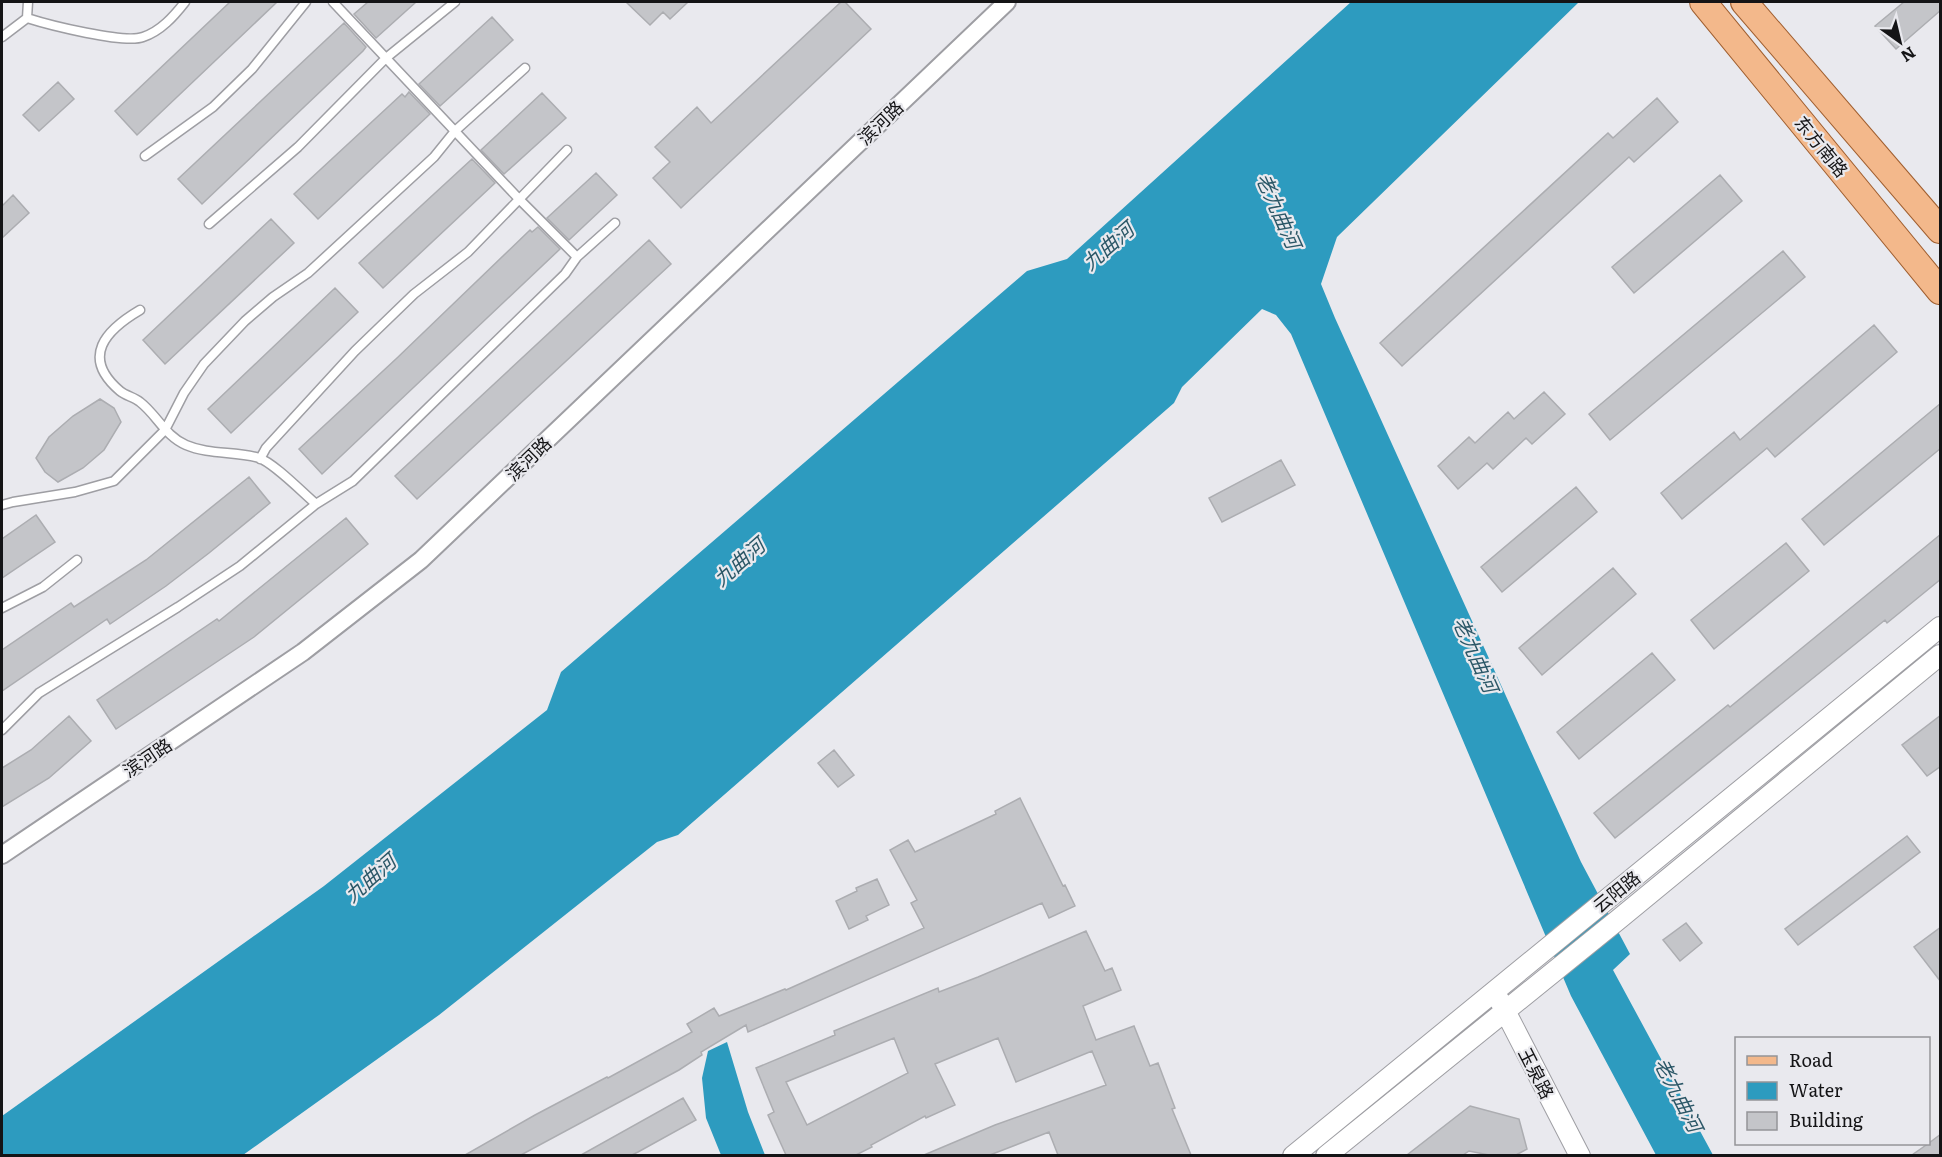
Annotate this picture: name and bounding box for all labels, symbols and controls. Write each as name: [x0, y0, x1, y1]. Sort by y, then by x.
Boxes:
north arrow: [1870, 12, 1930, 72]
text: N: [1897, 42, 1921, 69]
street label: 滨河路: [851, 94, 909, 150]
street label: 东方南路: [1789, 110, 1855, 182]
water label: 老九曲河: [1250, 167, 1312, 256]
water label: 九曲河: [1075, 211, 1143, 276]
street label: 滨河路: [499, 430, 557, 486]
water label: 九曲河: [706, 527, 774, 592]
water label: 老九曲河: [1447, 611, 1509, 700]
street label: 滨河路: [117, 731, 177, 783]
water label: 九曲河: [337, 843, 405, 908]
street label: 云阳路: [1587, 864, 1645, 918]
legend: [1735, 1037, 1930, 1145]
street label: 玉泉路: [1513, 1043, 1561, 1103]
text: Road: [1789, 1046, 1833, 1073]
water label: 老九曲河: [1648, 1052, 1713, 1140]
text: Water: [1789, 1076, 1843, 1103]
text: Building: [1789, 1106, 1864, 1133]

